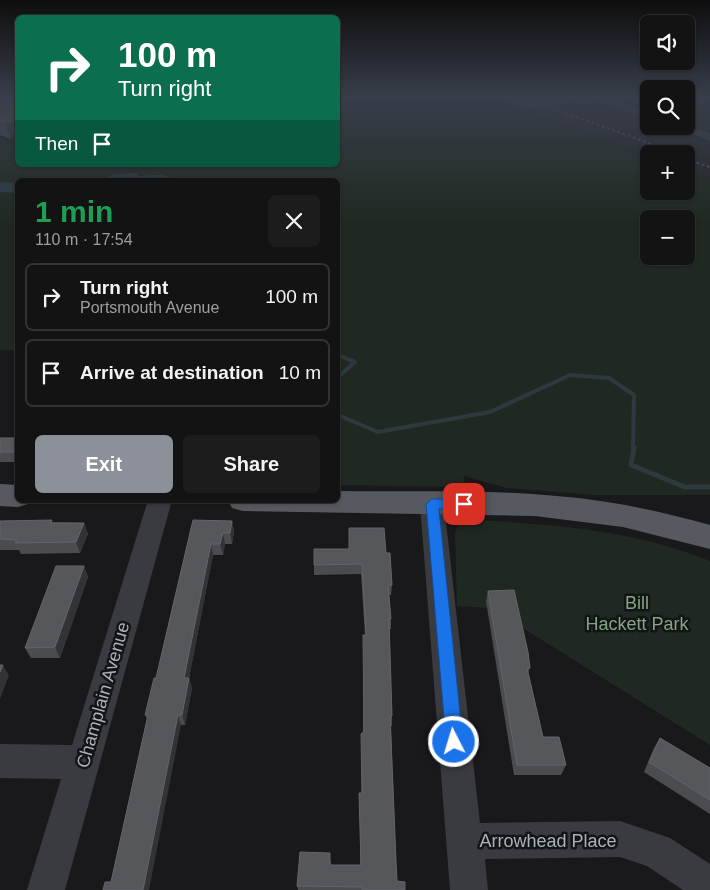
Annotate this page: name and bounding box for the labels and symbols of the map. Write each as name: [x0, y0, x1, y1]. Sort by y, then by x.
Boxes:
pin: [443, 483, 485, 525]
park label: Bill Hackett Park: [585, 593, 690, 634]
street label: Champlain Avenue: [73, 620, 133, 770]
position arrow: [427, 715, 479, 767]
street label: Arrowhead Place: [479, 831, 617, 851]

